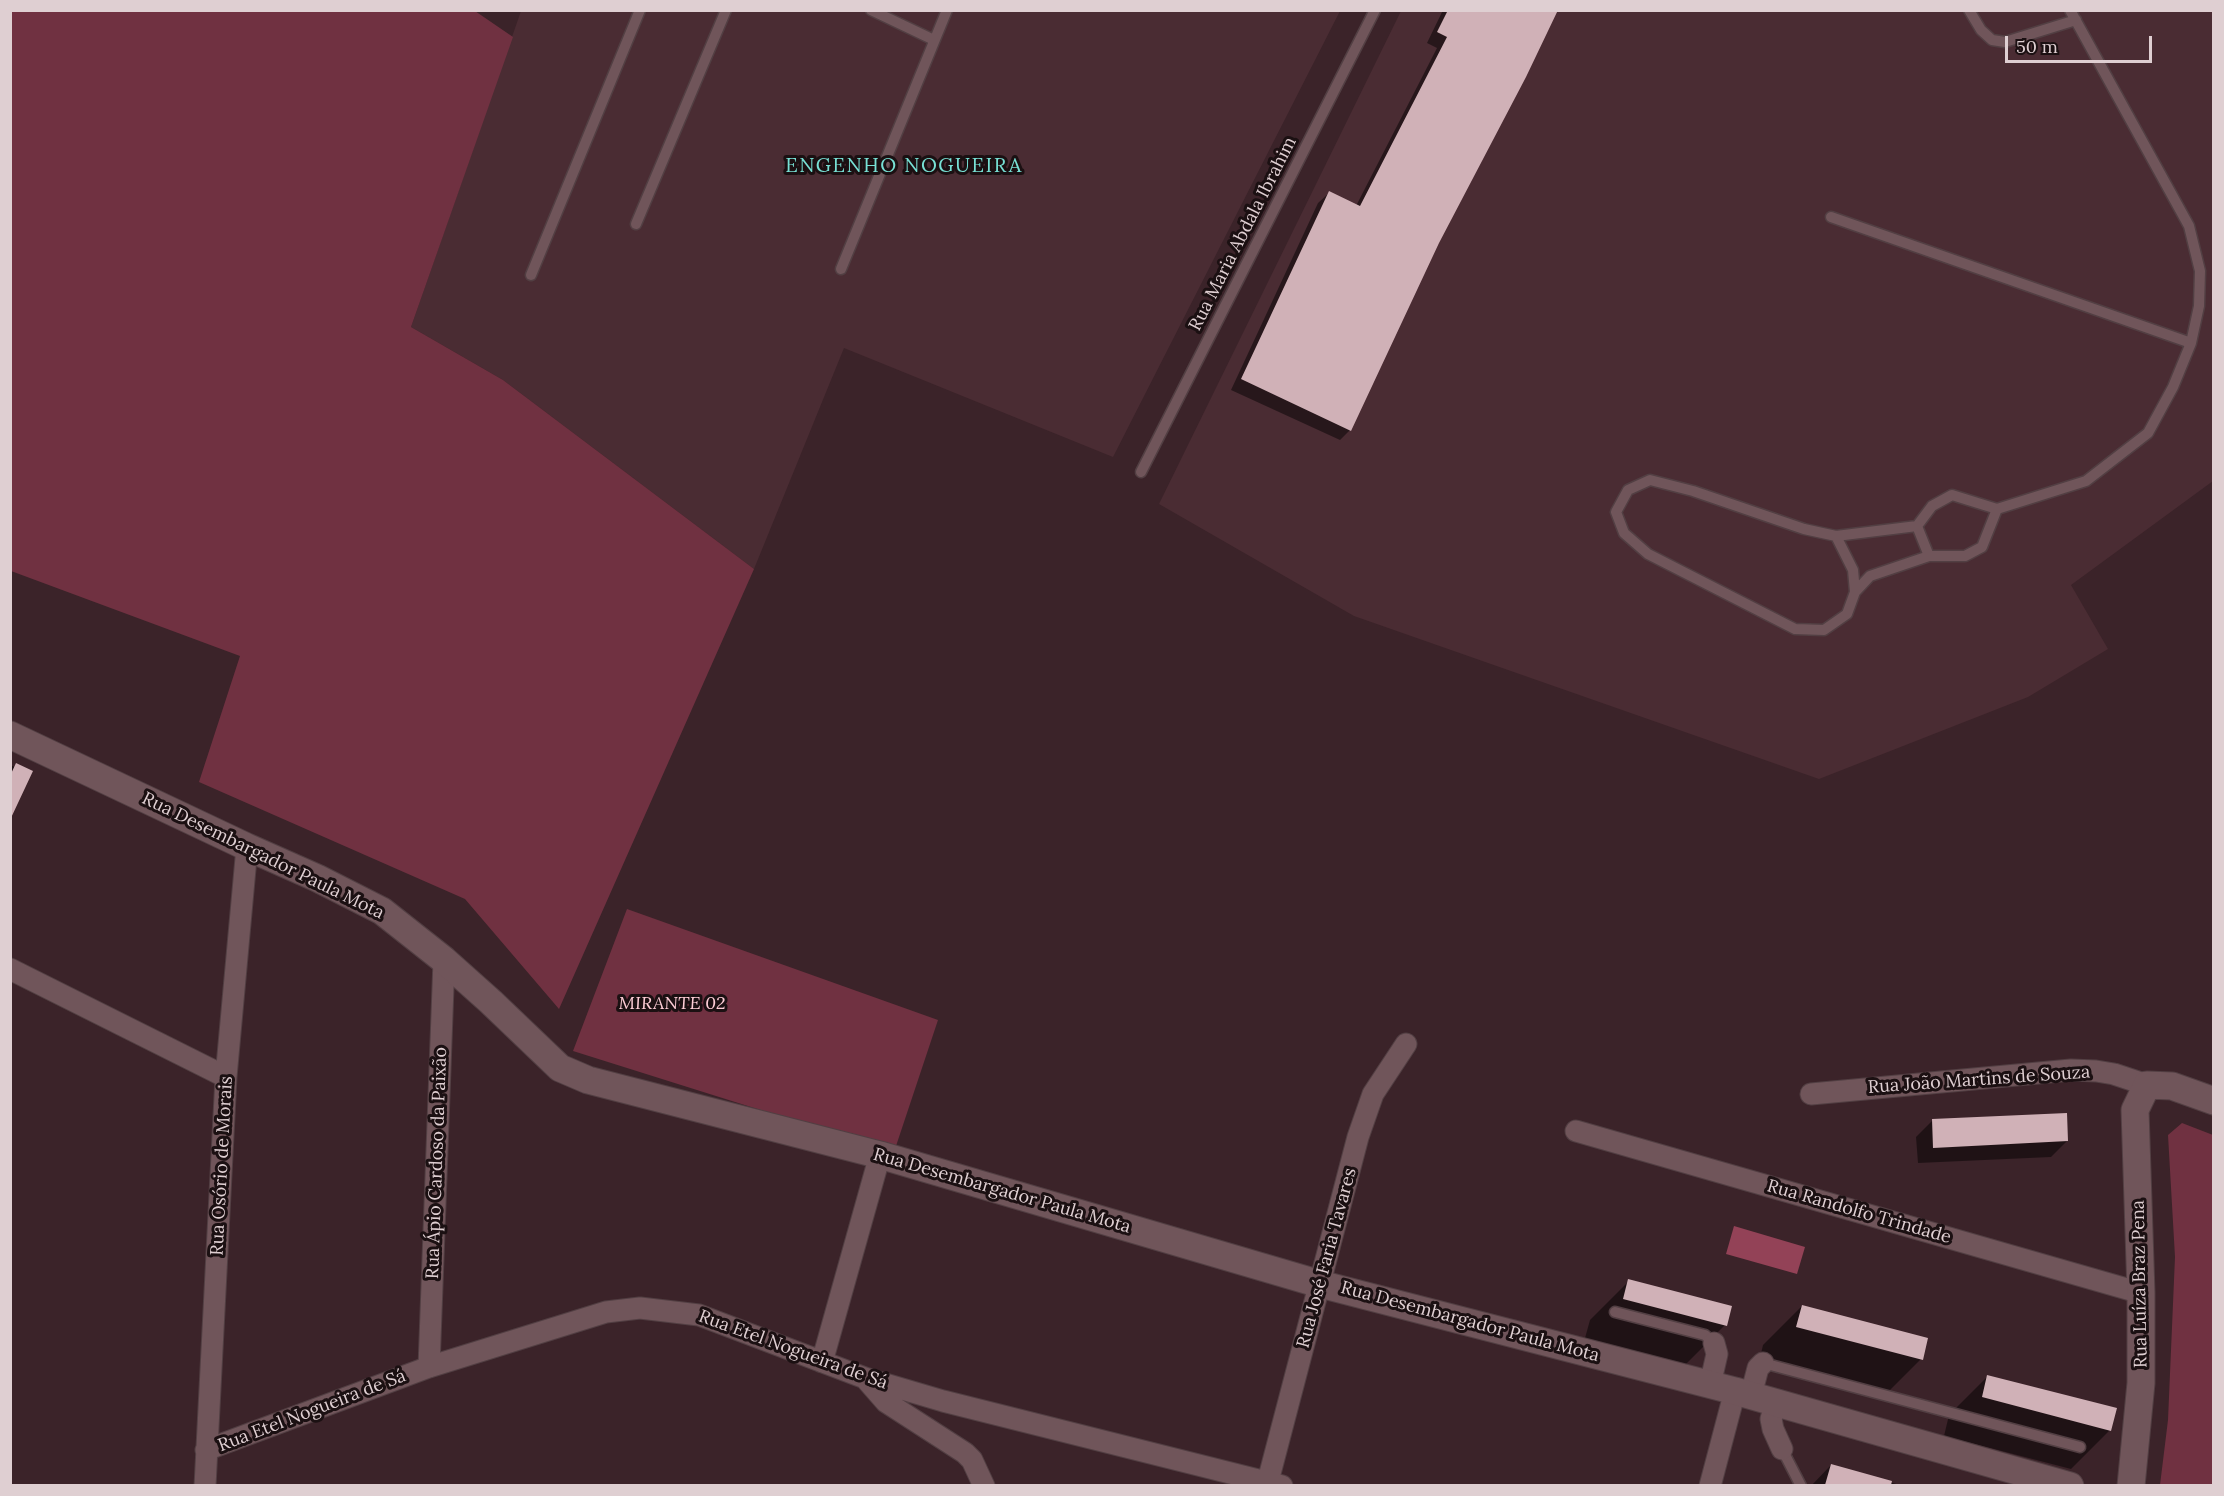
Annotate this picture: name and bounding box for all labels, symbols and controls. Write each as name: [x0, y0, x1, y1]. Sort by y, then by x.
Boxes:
scale bar: [2008, 24, 2155, 62]
text: 50 m: [2016, 35, 2058, 58]
street label: Rua Maria Abdala Ibrahim: [1185, 133, 1301, 335]
district label: ENGENHO NOGUEIRA: [785, 154, 1023, 178]
street label: Rua Desembargador Paula Mota: [138, 788, 388, 924]
park label: MIRANTE 02: [619, 993, 725, 1015]
street label: Rua Ápio Cardoso da Paixão: [422, 1047, 452, 1279]
street label: Rua João Martins de Souza: [1867, 1061, 2091, 1099]
street label: Rua Osório de Morais: [207, 1076, 237, 1256]
street label: Rua Desembargador Paula Mota: [871, 1144, 1133, 1238]
street label: Rua José Faria Tavares: [1293, 1166, 1361, 1350]
street label: Rua Randolfo Trindade: [1764, 1175, 1954, 1249]
street label: Rua Luíza Braz Pena: [2128, 1200, 2152, 1368]
street label: Rua Desembargador Paula Mota: [1338, 1277, 1602, 1367]
street label: Rua Etel Nogueira de Sá: [696, 1306, 890, 1394]
street label: Rua Etel Nogueira de Sá: [215, 1365, 409, 1457]

